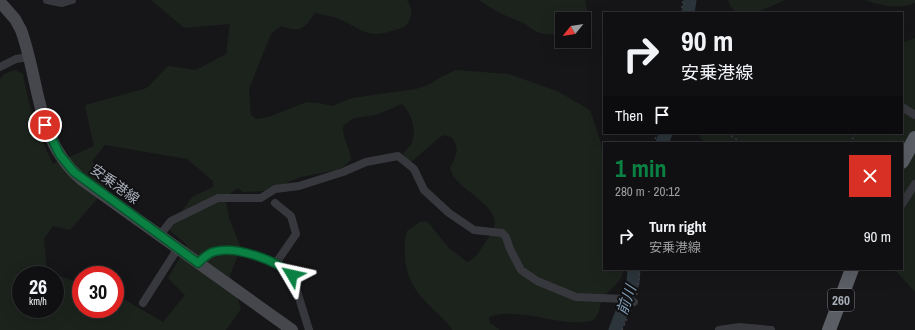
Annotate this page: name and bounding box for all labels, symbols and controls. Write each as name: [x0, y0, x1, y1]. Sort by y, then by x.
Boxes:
north arrow: [555, 12, 591, 48]
map controls: [555, 12, 591, 48]
text: 90 m: [681, 22, 733, 60]
icon: right: [615, 28, 667, 80]
text: 安乗港線: [681, 60, 753, 85]
icon: arrive: [651, 104, 673, 126]
text: Then: [615, 105, 643, 126]
pin: [28, 108, 62, 142]
icon: arrive: [34, 114, 56, 136]
text: 1 min: [615, 152, 666, 184]
button: close: [849, 155, 891, 197]
street label: 安乗港線: [87, 160, 143, 208]
text: 280 m · 20:12: [615, 183, 680, 200]
text: Turn right: [649, 216, 706, 237]
icon: right: [615, 225, 637, 247]
text: 90 m: [864, 226, 891, 247]
text: 安乗港線: [649, 239, 701, 256]
position arrow: [271, 254, 313, 296]
speed limit sign: 30: [72, 266, 124, 318]
text: 26: [29, 273, 47, 300]
water label: 前川: [611, 281, 641, 318]
road number: 260: [828, 289, 854, 311]
text: km/h: [29, 295, 47, 308]

